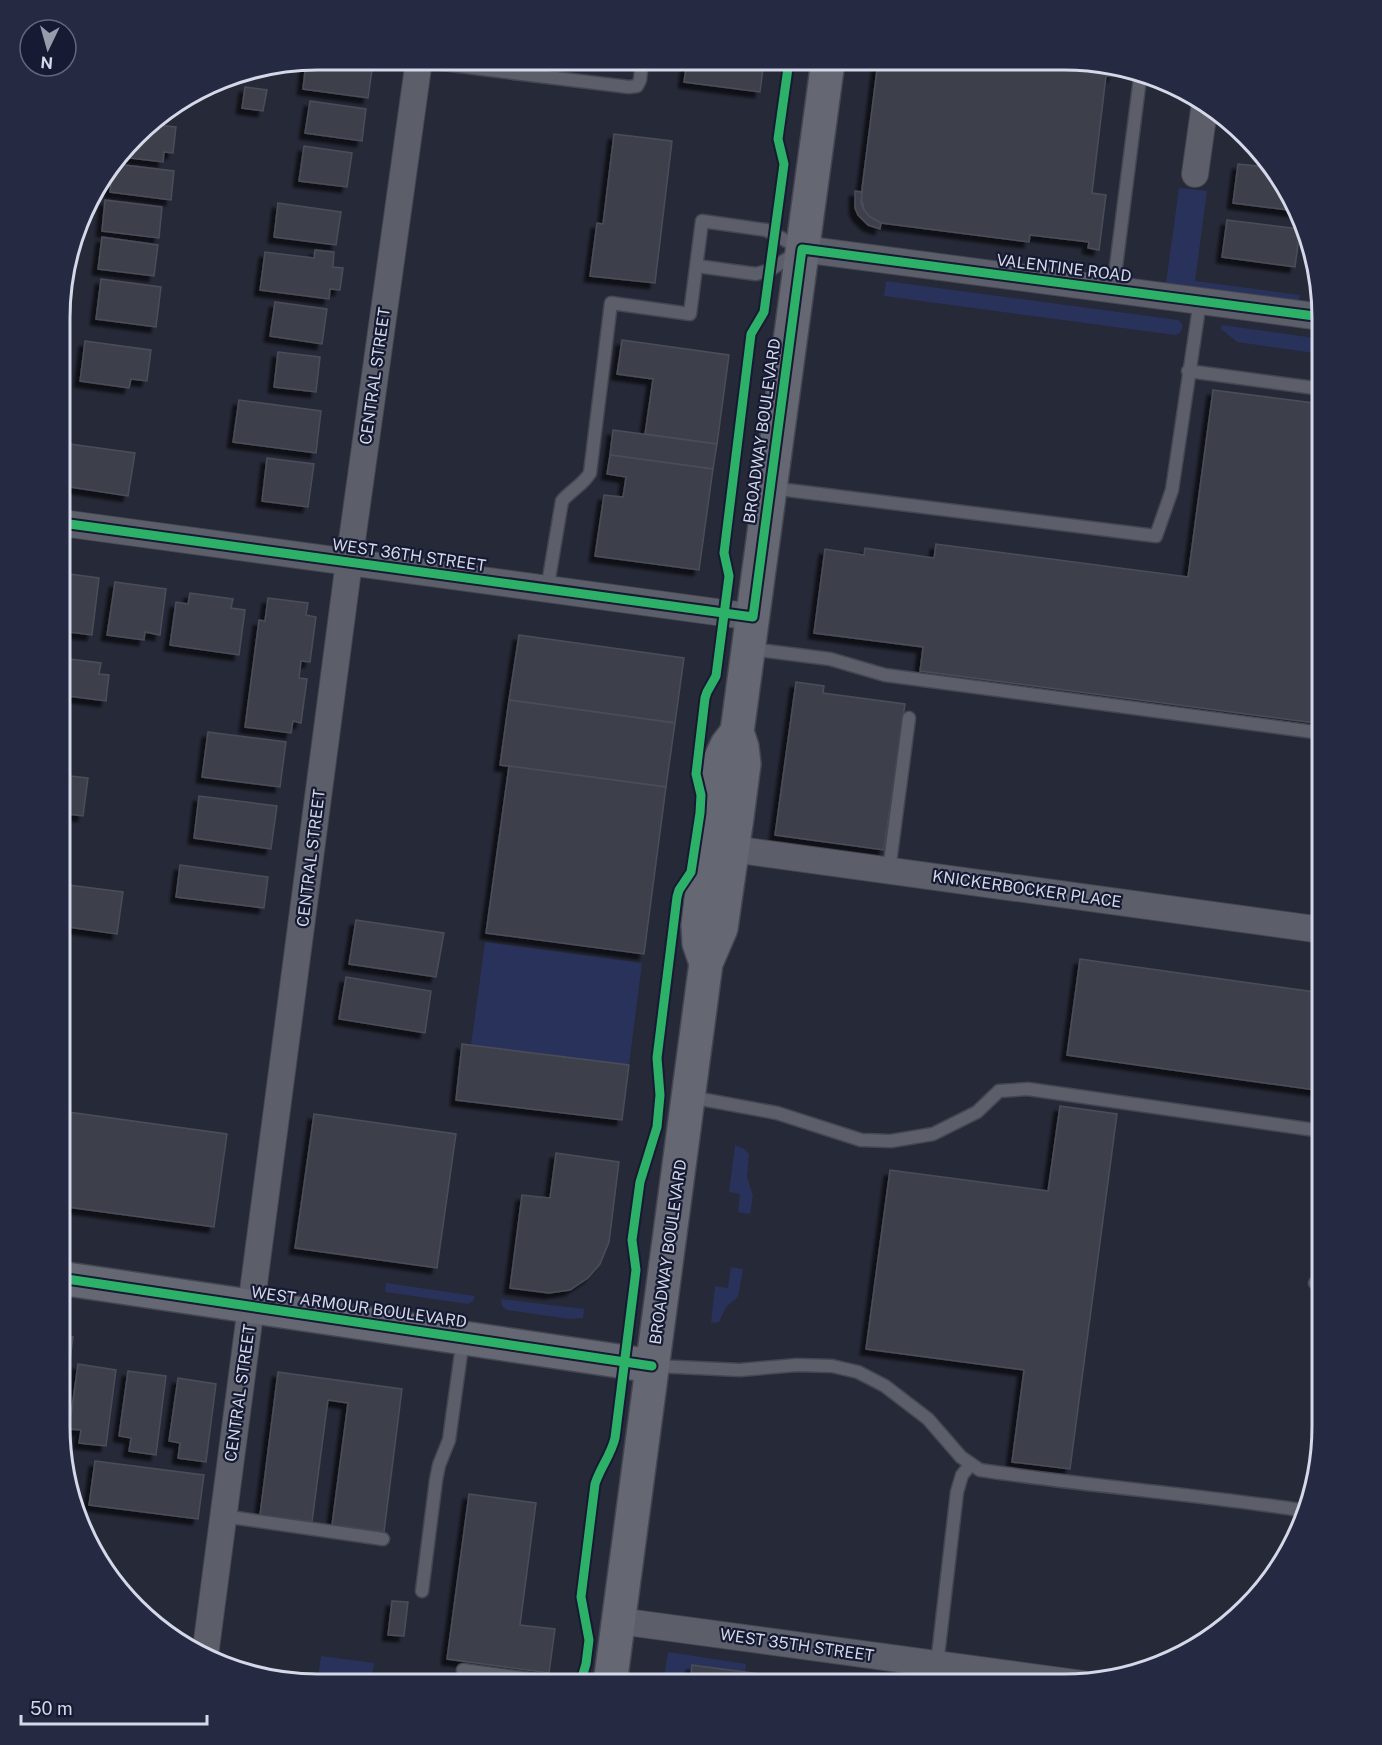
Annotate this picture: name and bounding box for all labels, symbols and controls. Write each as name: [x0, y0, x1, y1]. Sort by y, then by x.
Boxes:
north arrow: [18, 18, 78, 78]
text: N: [40, 52, 54, 72]
street label: VALENTINE ROAD: [995, 250, 1133, 286]
street label: CENTRAL STREET: [356, 306, 394, 446]
street label: BROADWAY BOULEVARD: [740, 337, 784, 525]
street label: WEST 36TH STREET: [331, 535, 488, 575]
street label: CENTRAL STREET: [293, 788, 329, 928]
street label: KNICKERBOCKER PLACE: [931, 866, 1123, 912]
street label: BROADWAY BOULEVARD: [646, 1158, 690, 1346]
street label: WEST ARMOUR BOULEVARD: [250, 1282, 468, 1332]
street label: CENTRAL STREET: [221, 1323, 259, 1463]
street label: WEST 35TH STREET: [719, 1625, 876, 1665]
scale bar: [21, 1688, 207, 1726]
text: 50 m: [30, 1698, 73, 1719]

